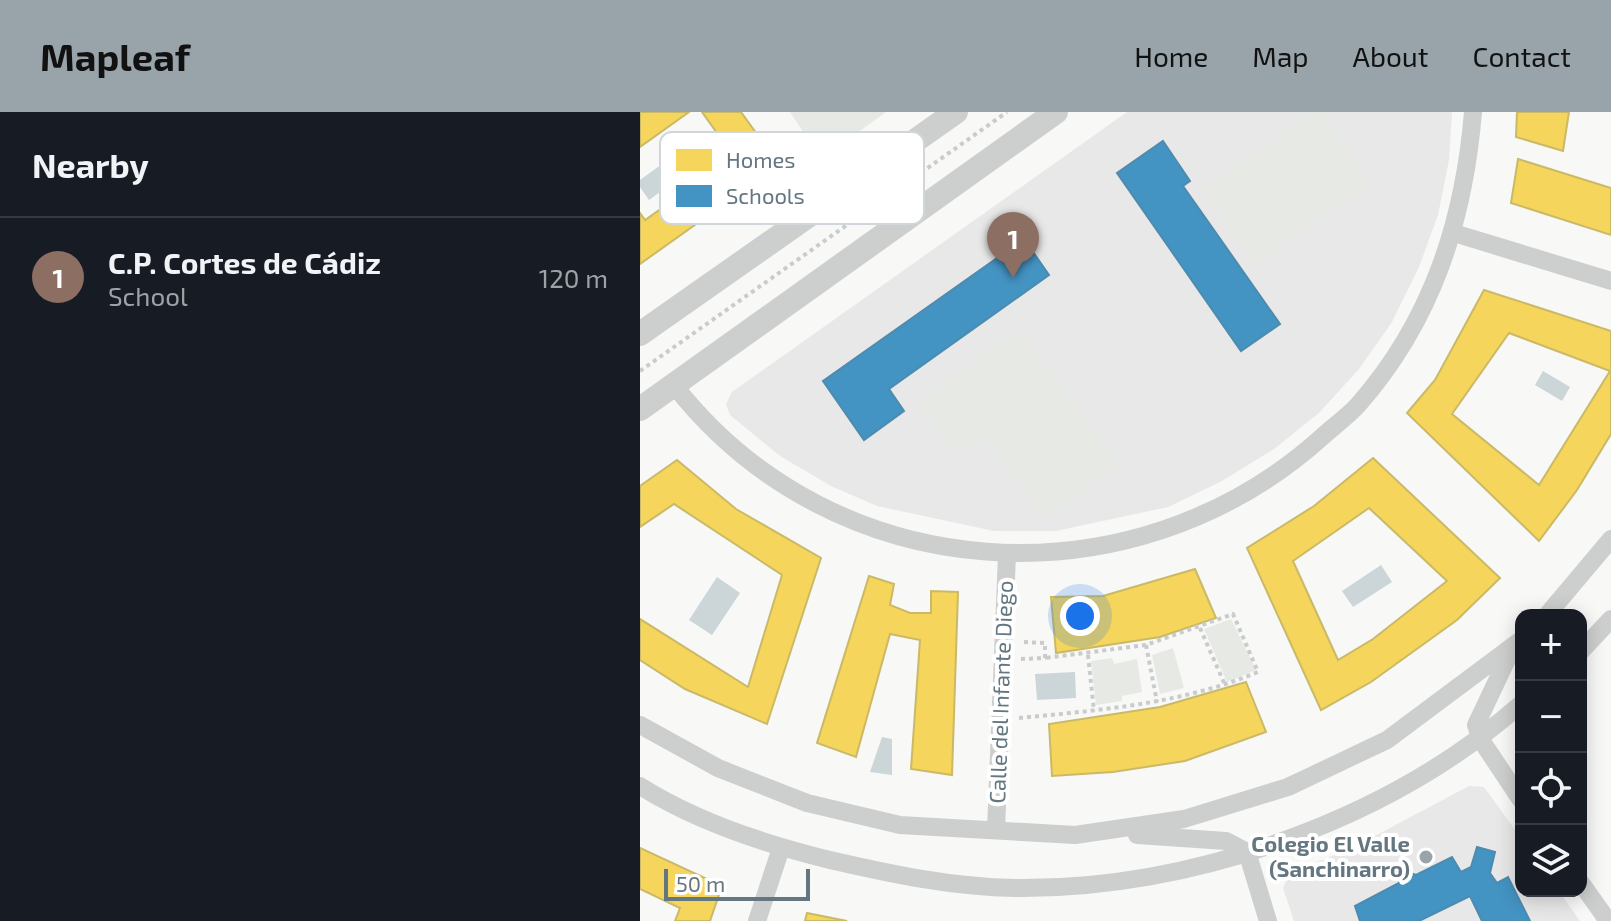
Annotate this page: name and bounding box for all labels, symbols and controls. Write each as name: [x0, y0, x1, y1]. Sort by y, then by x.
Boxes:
text: Mapleaf: [40, 33, 190, 79]
text: Home: [1134, 39, 1208, 73]
text: Map: [1252, 39, 1309, 73]
text: About: [1353, 39, 1428, 73]
text: Contact: [1472, 39, 1571, 73]
legend: [660, 132, 924, 224]
text: Nearby: [32, 144, 149, 185]
text: Homes: [726, 146, 795, 172]
text: Schools: [726, 182, 805, 208]
pin: 1: [987, 212, 1039, 278]
text: C.P. Cortes de Cádiz: [108, 244, 381, 280]
text: 1: [52, 262, 64, 293]
text: 120 m: [539, 262, 608, 293]
text: School: [108, 280, 188, 311]
street label: Calle del Infante Diego: [983, 580, 1017, 804]
your location: [1060, 596, 1100, 636]
map controls: [1515, 609, 1587, 897]
button: +: [1515, 609, 1587, 681]
button: −: [1515, 681, 1587, 753]
button: locate: [1515, 753, 1587, 825]
button: layers: [1515, 825, 1587, 897]
place label: Colegio El Valle (Sanchinarro): [1251, 830, 1410, 881]
marker: Colegio El Valle (Sanchinarro): [1417, 848, 1435, 866]
scale bar: [664, 865, 810, 901]
text: 50 m: [676, 870, 725, 896]

